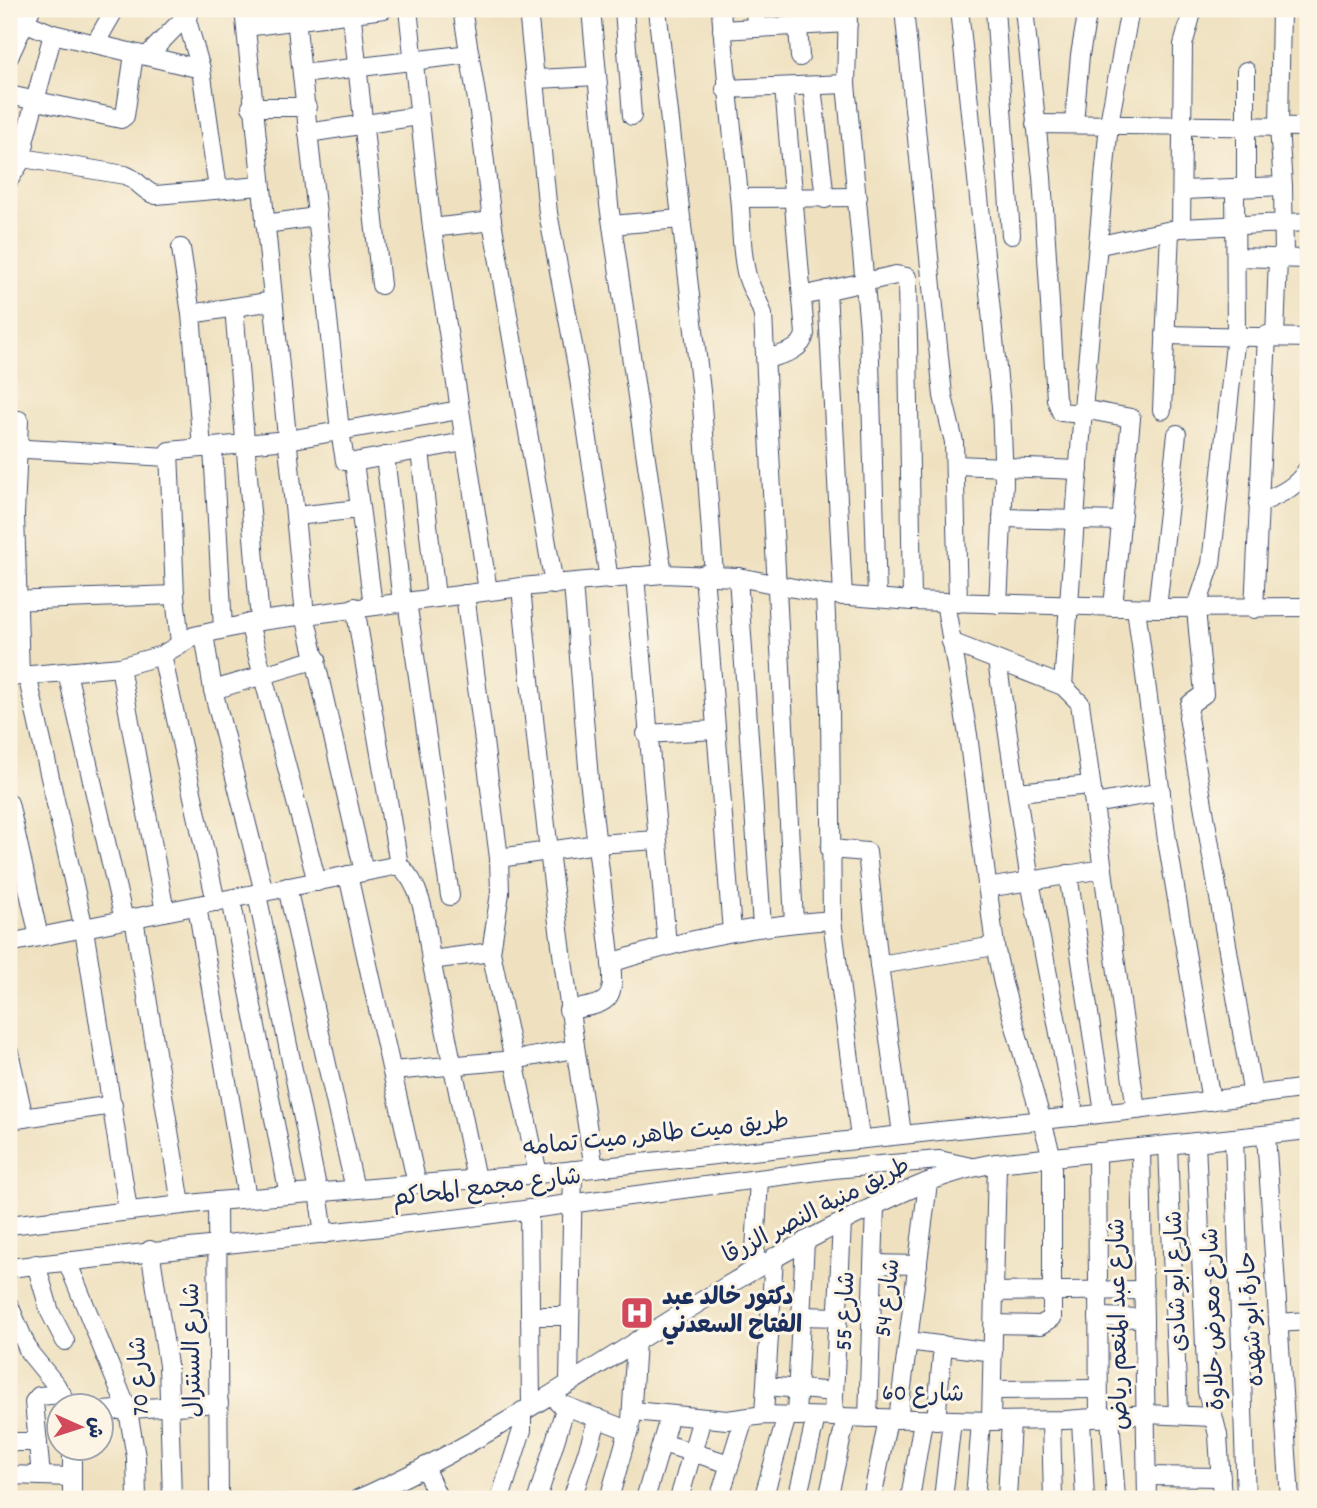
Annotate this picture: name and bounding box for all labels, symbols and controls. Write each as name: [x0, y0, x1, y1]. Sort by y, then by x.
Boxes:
street label: طريق ميت طاهر, ميت تمامه: [521, 1105, 791, 1167]
street label: طريق منية النصر الزرقا: [717, 1150, 917, 1274]
street label: شارع مجمع المحاكم: [391, 1161, 583, 1217]
street label: شارع ابو شادى: [1159, 1210, 1197, 1352]
street label: شارع عبد المنعم رياض: [1101, 1218, 1139, 1430]
street label: شارع معرض حلاوة: [1195, 1227, 1235, 1411]
street label: حارة ابو شهده: [1231, 1250, 1275, 1388]
street label: شارع 54: [867, 1257, 911, 1339]
street label: شارع 55: [829, 1271, 865, 1351]
street label: شارع السنترال: [176, 1282, 212, 1418]
place label: دكتور خالد عبد الفتاح السعدني: [662, 1282, 802, 1345]
hospital icon: دكتور خالد عبد الفتاح السعدني: [618, 1294, 656, 1332]
street label: شارع 70: [122, 1335, 160, 1417]
street label: شارع 60: [882, 1377, 964, 1413]
north arrow: [46, 1392, 116, 1462]
text: ش: [79, 1417, 108, 1439]

